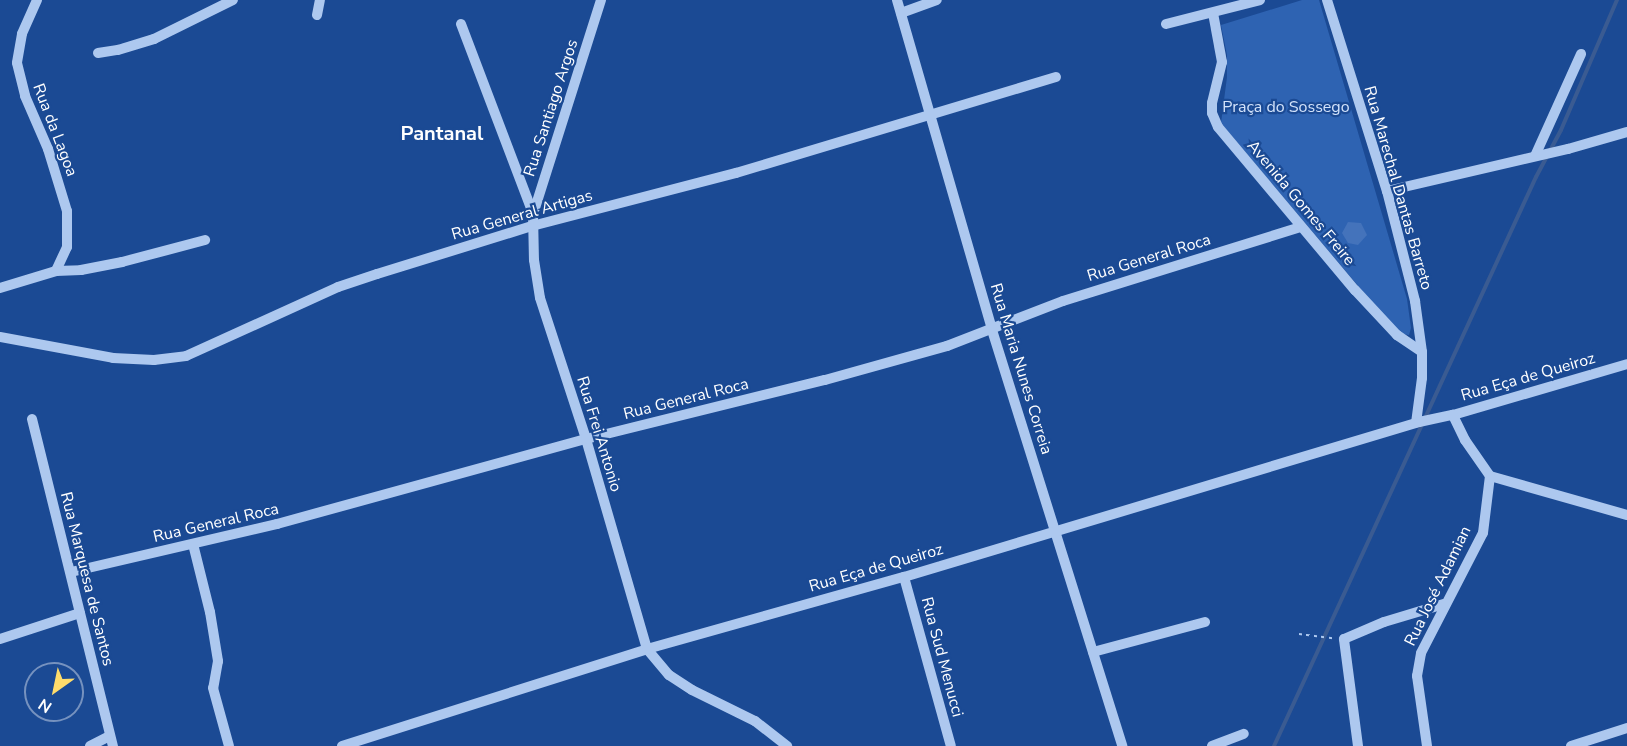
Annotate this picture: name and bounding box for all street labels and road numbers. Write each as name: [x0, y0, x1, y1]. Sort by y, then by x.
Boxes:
street label: Rua Santiago Argos: [520, 37, 582, 179]
street label: Rua da Lagoa: [28, 81, 82, 179]
street label: Rua Marechal Dantas Barreto: [1360, 84, 1436, 292]
street label: Avenida Gomes Freire: [1243, 136, 1359, 270]
street label: Rua General Artigas: [449, 186, 595, 244]
street label: Rua General Roca: [1085, 230, 1213, 286]
street label: Rua Maria Nunes Correia: [986, 281, 1056, 457]
street label: Rua Eça de Queiroz: [1459, 349, 1597, 405]
street label: Rua Frei Antonio: [572, 374, 626, 494]
street label: Rua General Roca: [621, 374, 751, 424]
street label: Rua Marquesa de Santos: [56, 490, 118, 668]
street label: Rua General Roca: [151, 499, 281, 547]
street label: Rua José Adamian: [1401, 523, 1475, 649]
street label: Rua Eça de Queiroz: [807, 540, 945, 596]
street label: Rua Sud Menucci: [917, 595, 967, 719]

